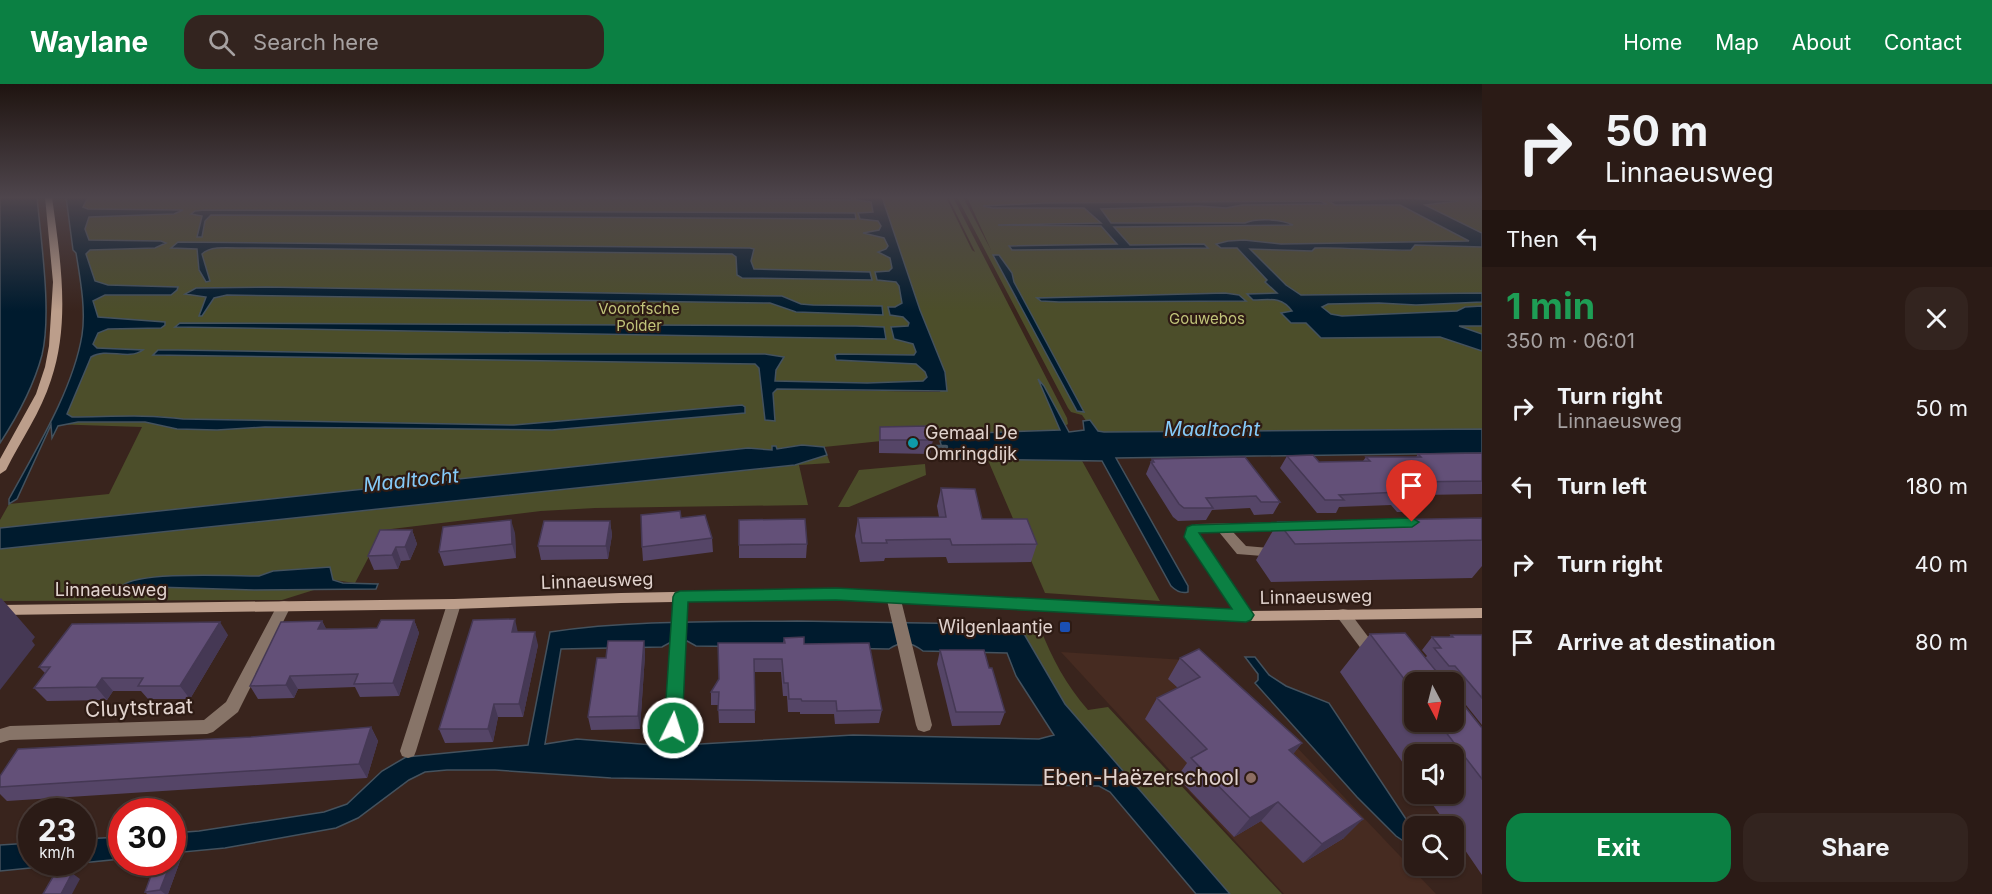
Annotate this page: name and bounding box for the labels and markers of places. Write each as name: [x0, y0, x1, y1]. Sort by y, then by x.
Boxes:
place label: Gemaal De Omringdijk: [925, 422, 1018, 464]
marker: Gemaal De Omringdijk: [906, 436, 920, 450]
pin: [1386, 460, 1437, 522]
place label: Wilgenlaantje: [938, 616, 1053, 637]
marker: Wilgenlaantje: [1058, 620, 1072, 634]
place label: Eben-Haëzerschool: [1043, 765, 1239, 790]
marker: Eben-Haëzerschool: [1244, 771, 1258, 785]

